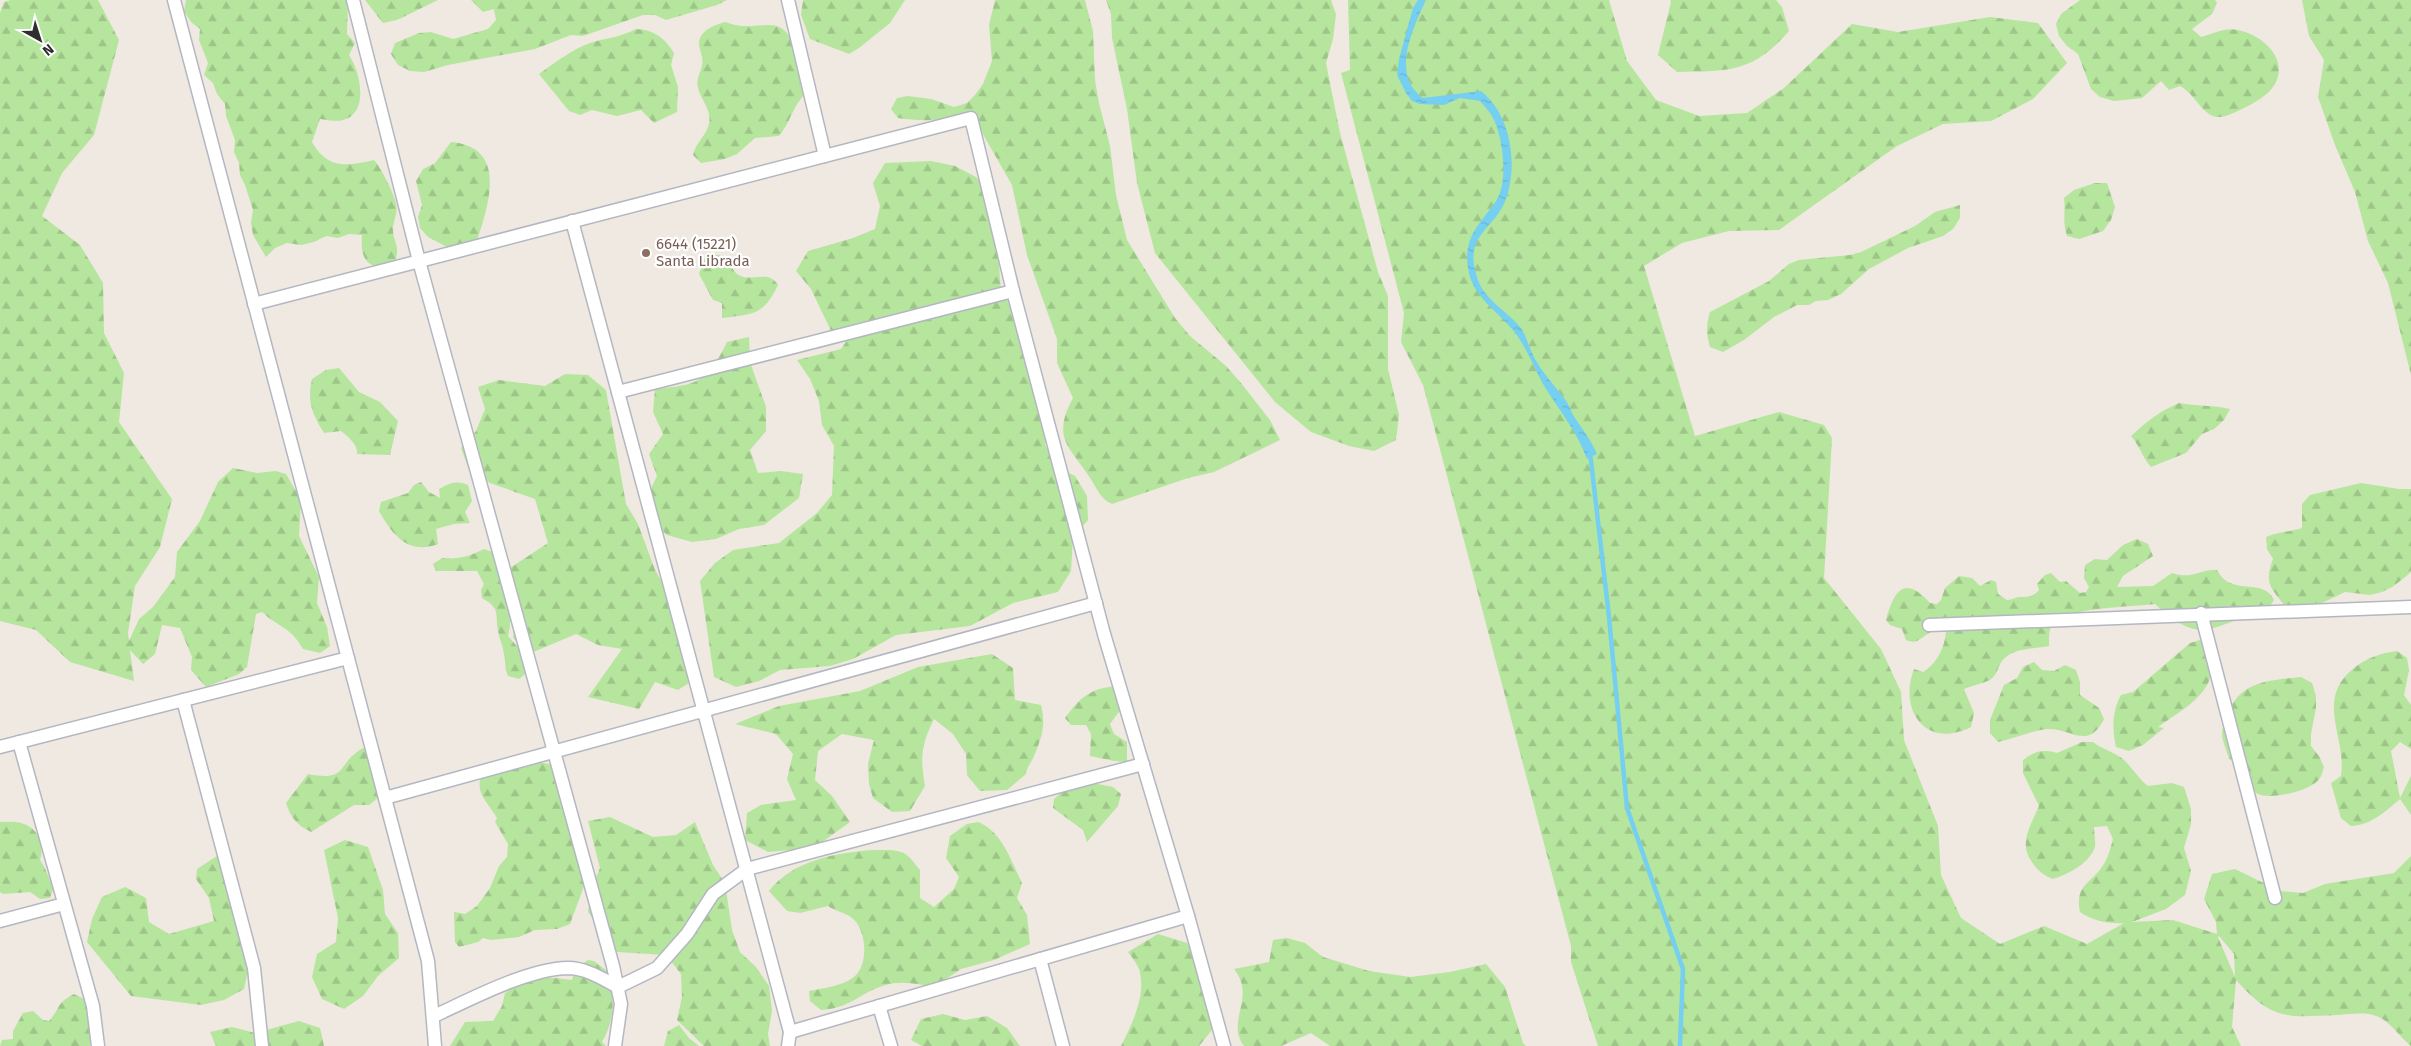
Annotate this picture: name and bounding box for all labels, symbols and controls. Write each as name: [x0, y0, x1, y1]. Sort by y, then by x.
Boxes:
north arrow: [15, 15, 65, 65]
text: N: [39, 40, 57, 59]
place label: 6644 (15221) Santa Librada: [656, 235, 750, 270]
marker: 6644 (15221) Santa Librada: [640, 247, 652, 259]

